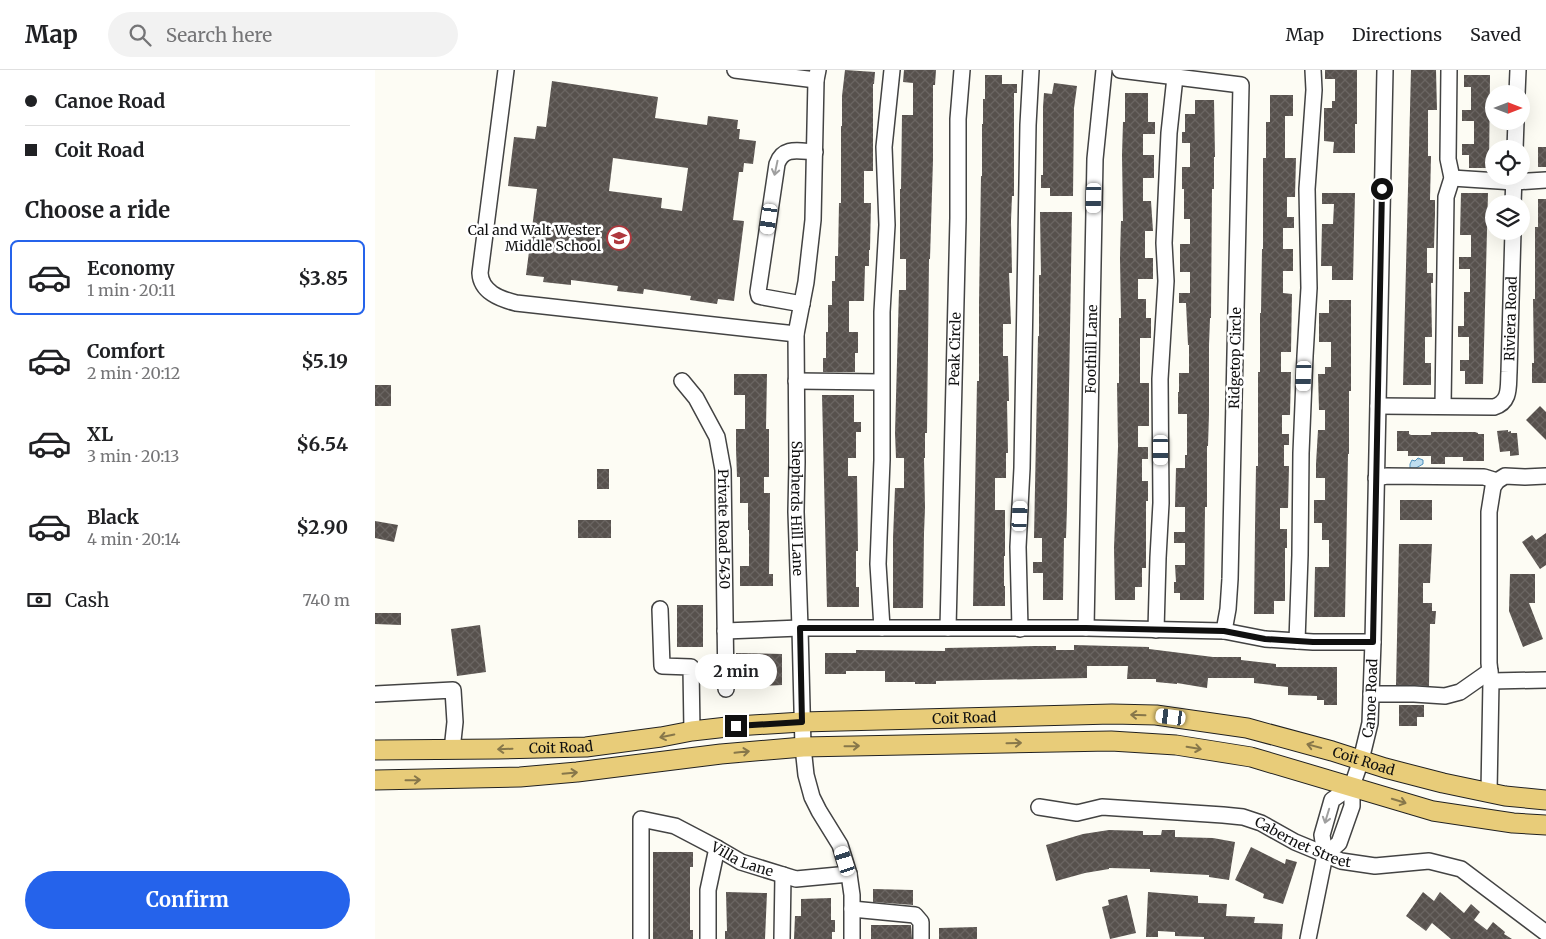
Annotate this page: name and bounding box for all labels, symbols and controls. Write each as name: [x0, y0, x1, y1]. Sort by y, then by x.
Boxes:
search box: [108, 12, 458, 57]
text: Map: [25, 19, 78, 50]
icon: search: [126, 21, 154, 49]
text: Search here: [166, 23, 272, 47]
text: Map: [1286, 23, 1324, 46]
text: Directions: [1352, 23, 1442, 46]
text: Saved: [1470, 23, 1521, 46]
north arrow: [1485, 85, 1530, 130]
map controls: [1485, 85, 1530, 240]
text: Canoe Road: [55, 89, 165, 113]
text: Coit Road: [55, 138, 144, 162]
button: locate: [1485, 140, 1530, 185]
one-way arrow: [771, 159, 781, 175]
route start: [1371, 178, 1393, 200]
car: [1086, 183, 1101, 213]
button: layers: [1485, 195, 1530, 240]
text: Choose a ride: [25, 196, 170, 224]
car: [759, 203, 778, 235]
place label: Cal and Walt Wester Middle School: [468, 221, 602, 255]
school or university icon: Cal and Walt Wester Middle School: [606, 225, 632, 251]
icon: car: [27, 255, 72, 300]
text: Economy: [87, 256, 175, 280]
text: $3.85: [298, 266, 348, 290]
street label: Riviera Road: [1500, 275, 1521, 361]
text: 1 min · 20:11: [87, 280, 176, 300]
street label: Foothill Lane: [1081, 304, 1101, 394]
street label: Ridgetop Circle: [1225, 307, 1245, 409]
street label: Peak Circle: [945, 312, 965, 386]
icon: car: [27, 338, 72, 383]
text: Comfort: [87, 339, 165, 363]
text: $5.19: [301, 349, 348, 373]
car: [1295, 361, 1312, 391]
text: 2 min · 20:12: [87, 363, 180, 383]
icon: car: [27, 421, 72, 466]
text: XL: [87, 422, 113, 446]
text: $6.54: [296, 432, 348, 456]
car: [1153, 435, 1168, 465]
street label: Shepherds Hill Lane: [787, 441, 807, 576]
text: 3 min · 20:13: [87, 446, 179, 466]
street label: Private Road 5430: [714, 469, 734, 589]
car: [1011, 501, 1028, 531]
icon: car: [27, 504, 72, 549]
text: Black: [87, 505, 139, 529]
text: $2.90: [296, 515, 348, 539]
text: 4 min · 20:14: [87, 529, 180, 549]
icon: cash: [25, 586, 53, 614]
text: Cash: [65, 588, 109, 612]
text: 740 m: [303, 590, 350, 610]
callout: 2 min: [695, 654, 777, 688]
street label: Canoe Road: [1358, 658, 1381, 740]
text: 2 min: [713, 661, 759, 681]
street label: Coit Road: [932, 708, 997, 728]
car: [1155, 708, 1186, 726]
one-way arrow: [1130, 710, 1146, 720]
route end: [725, 715, 747, 737]
one-way arrow: [659, 731, 675, 741]
street label: Coit Road: [529, 737, 595, 757]
one-way arrow: [1006, 738, 1022, 748]
one-way arrow: [1307, 740, 1323, 750]
one-way arrow: [844, 741, 860, 751]
one-way arrow: [1186, 743, 1202, 753]
street label: Coit Road: [1330, 743, 1397, 779]
one-way arrow: [497, 744, 514, 754]
one-way arrow: [734, 747, 750, 757]
one-way arrow: [562, 768, 578, 778]
one-way arrow: [404, 775, 421, 785]
one-way arrow: [1390, 796, 1406, 806]
one-way arrow: [1322, 807, 1332, 823]
street label: Cabernet Street: [1253, 813, 1353, 871]
street label: Villa Lane: [707, 837, 776, 880]
car: [833, 844, 856, 878]
button: Confirm: [25, 871, 350, 929]

